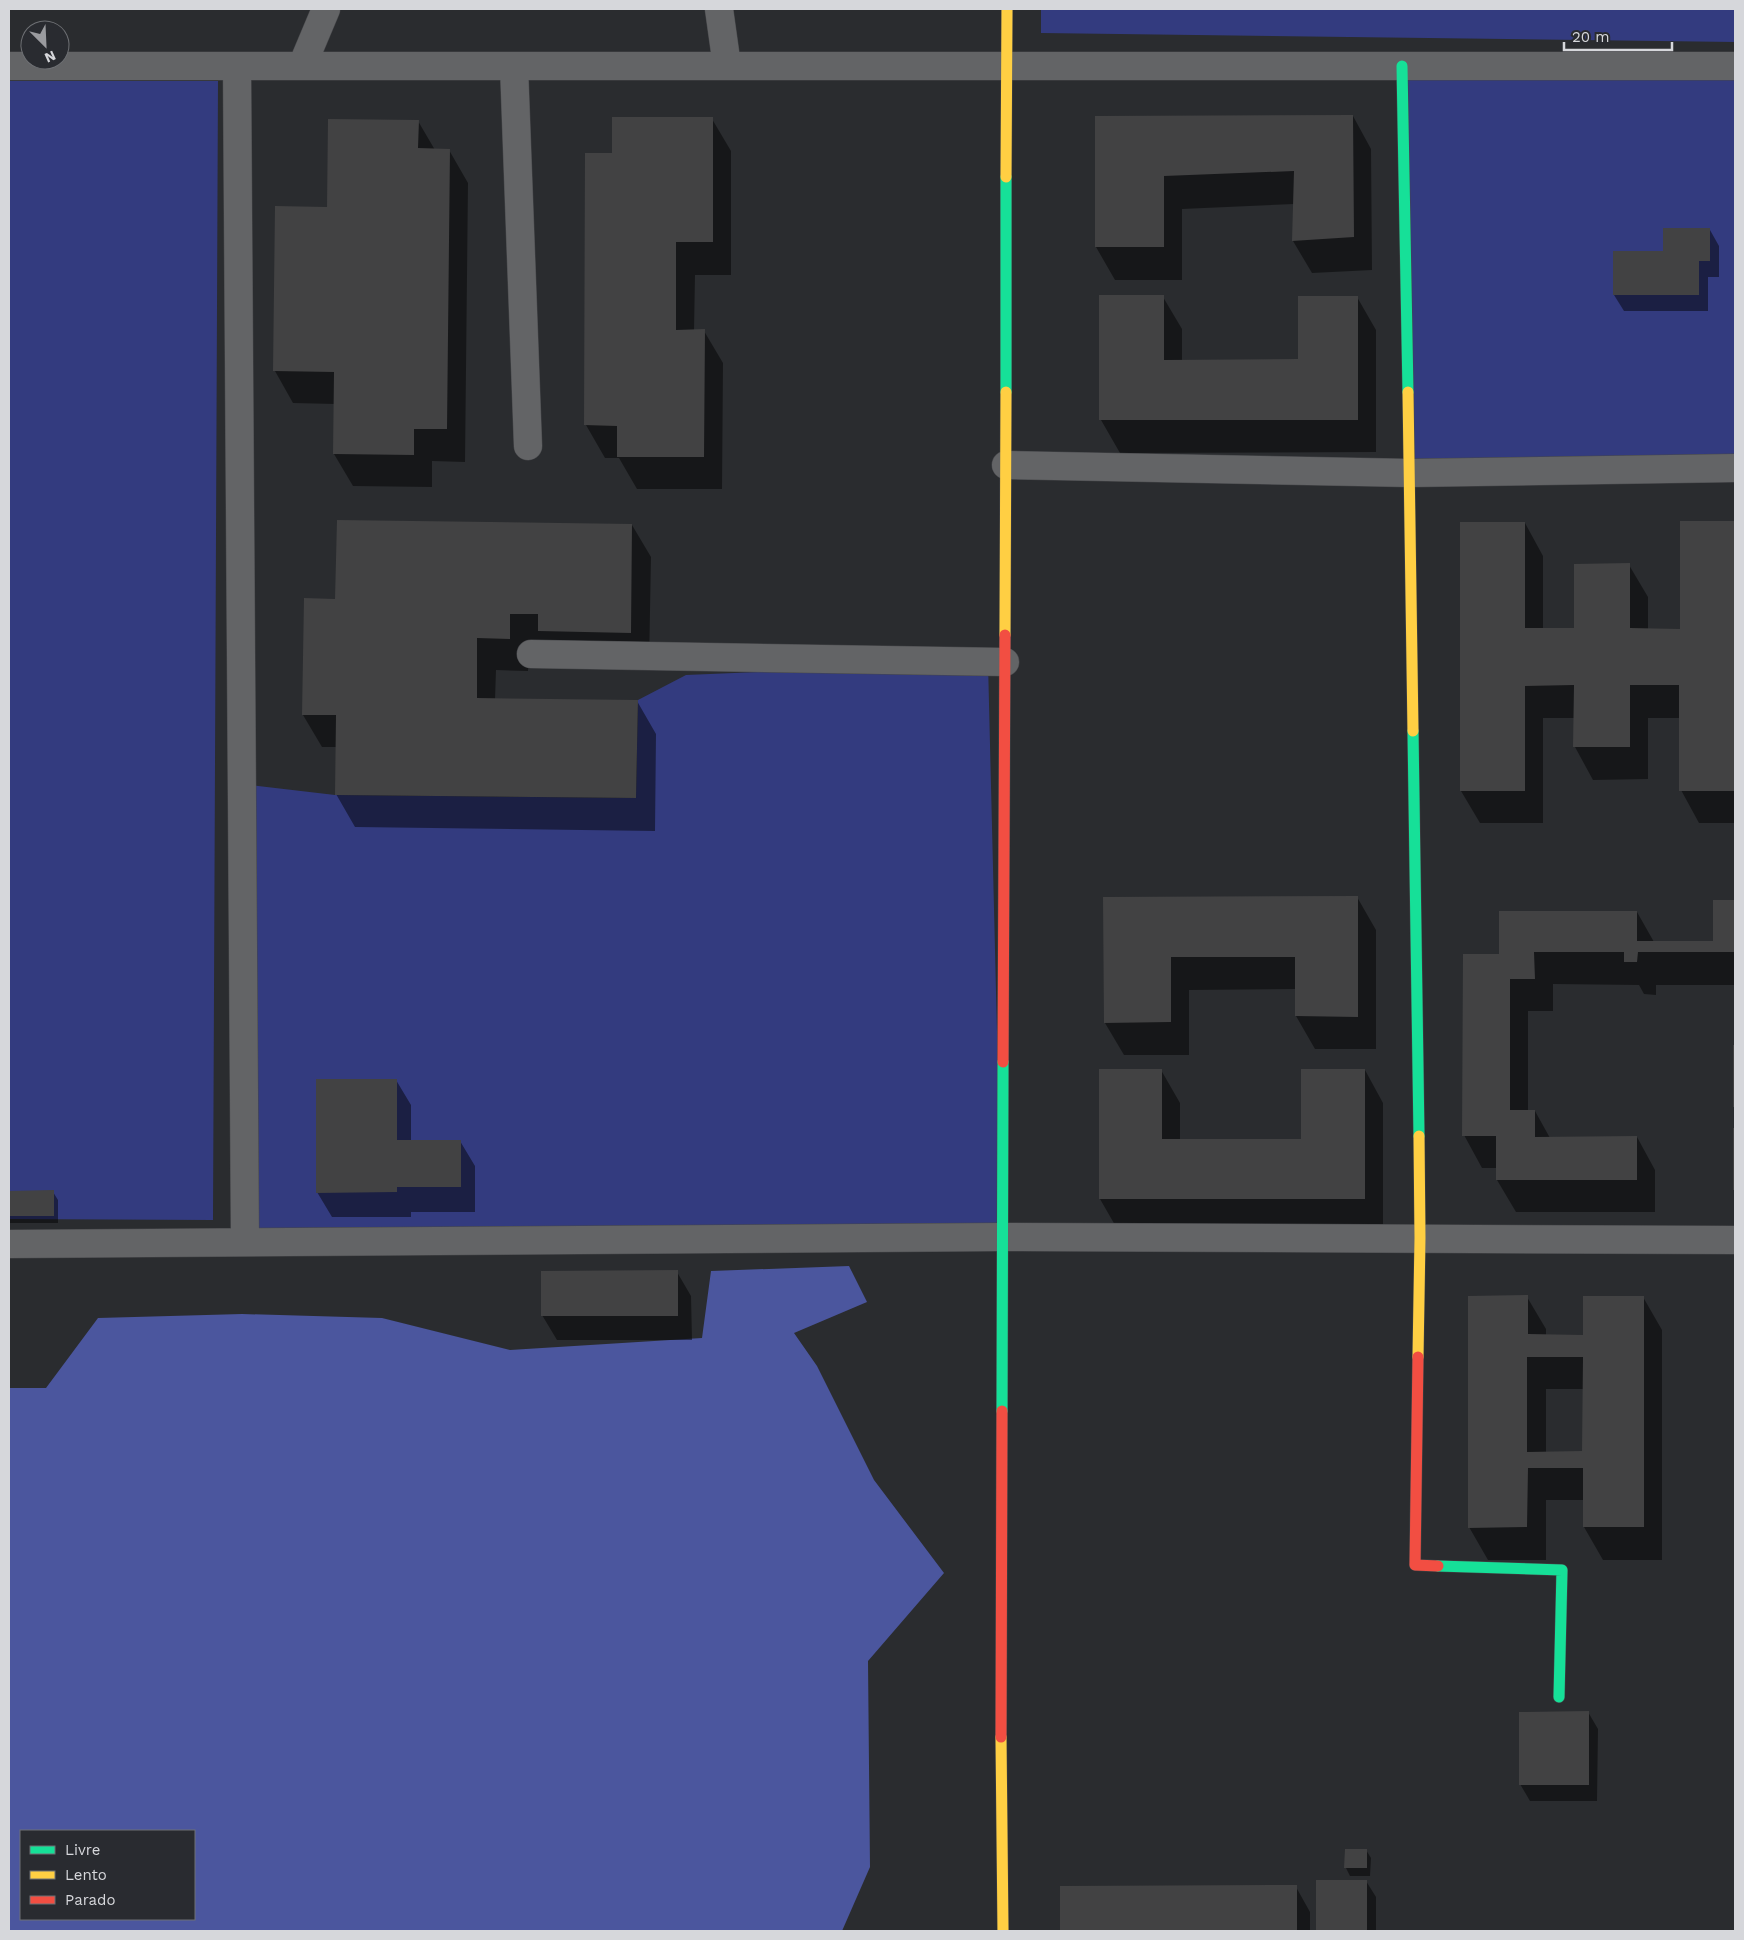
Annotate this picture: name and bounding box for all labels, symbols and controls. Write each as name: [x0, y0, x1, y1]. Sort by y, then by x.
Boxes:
north arrow: [20, 20, 70, 70]
scale bar: [1564, 20, 1672, 52]
text: 20 m: [1572, 28, 1610, 46]
text: N: [42, 47, 58, 66]
legend: [20, 1830, 195, 1920]
text: Livre: [65, 1841, 100, 1859]
text: Lento: [65, 1866, 107, 1884]
text: Parado: [65, 1891, 115, 1909]

